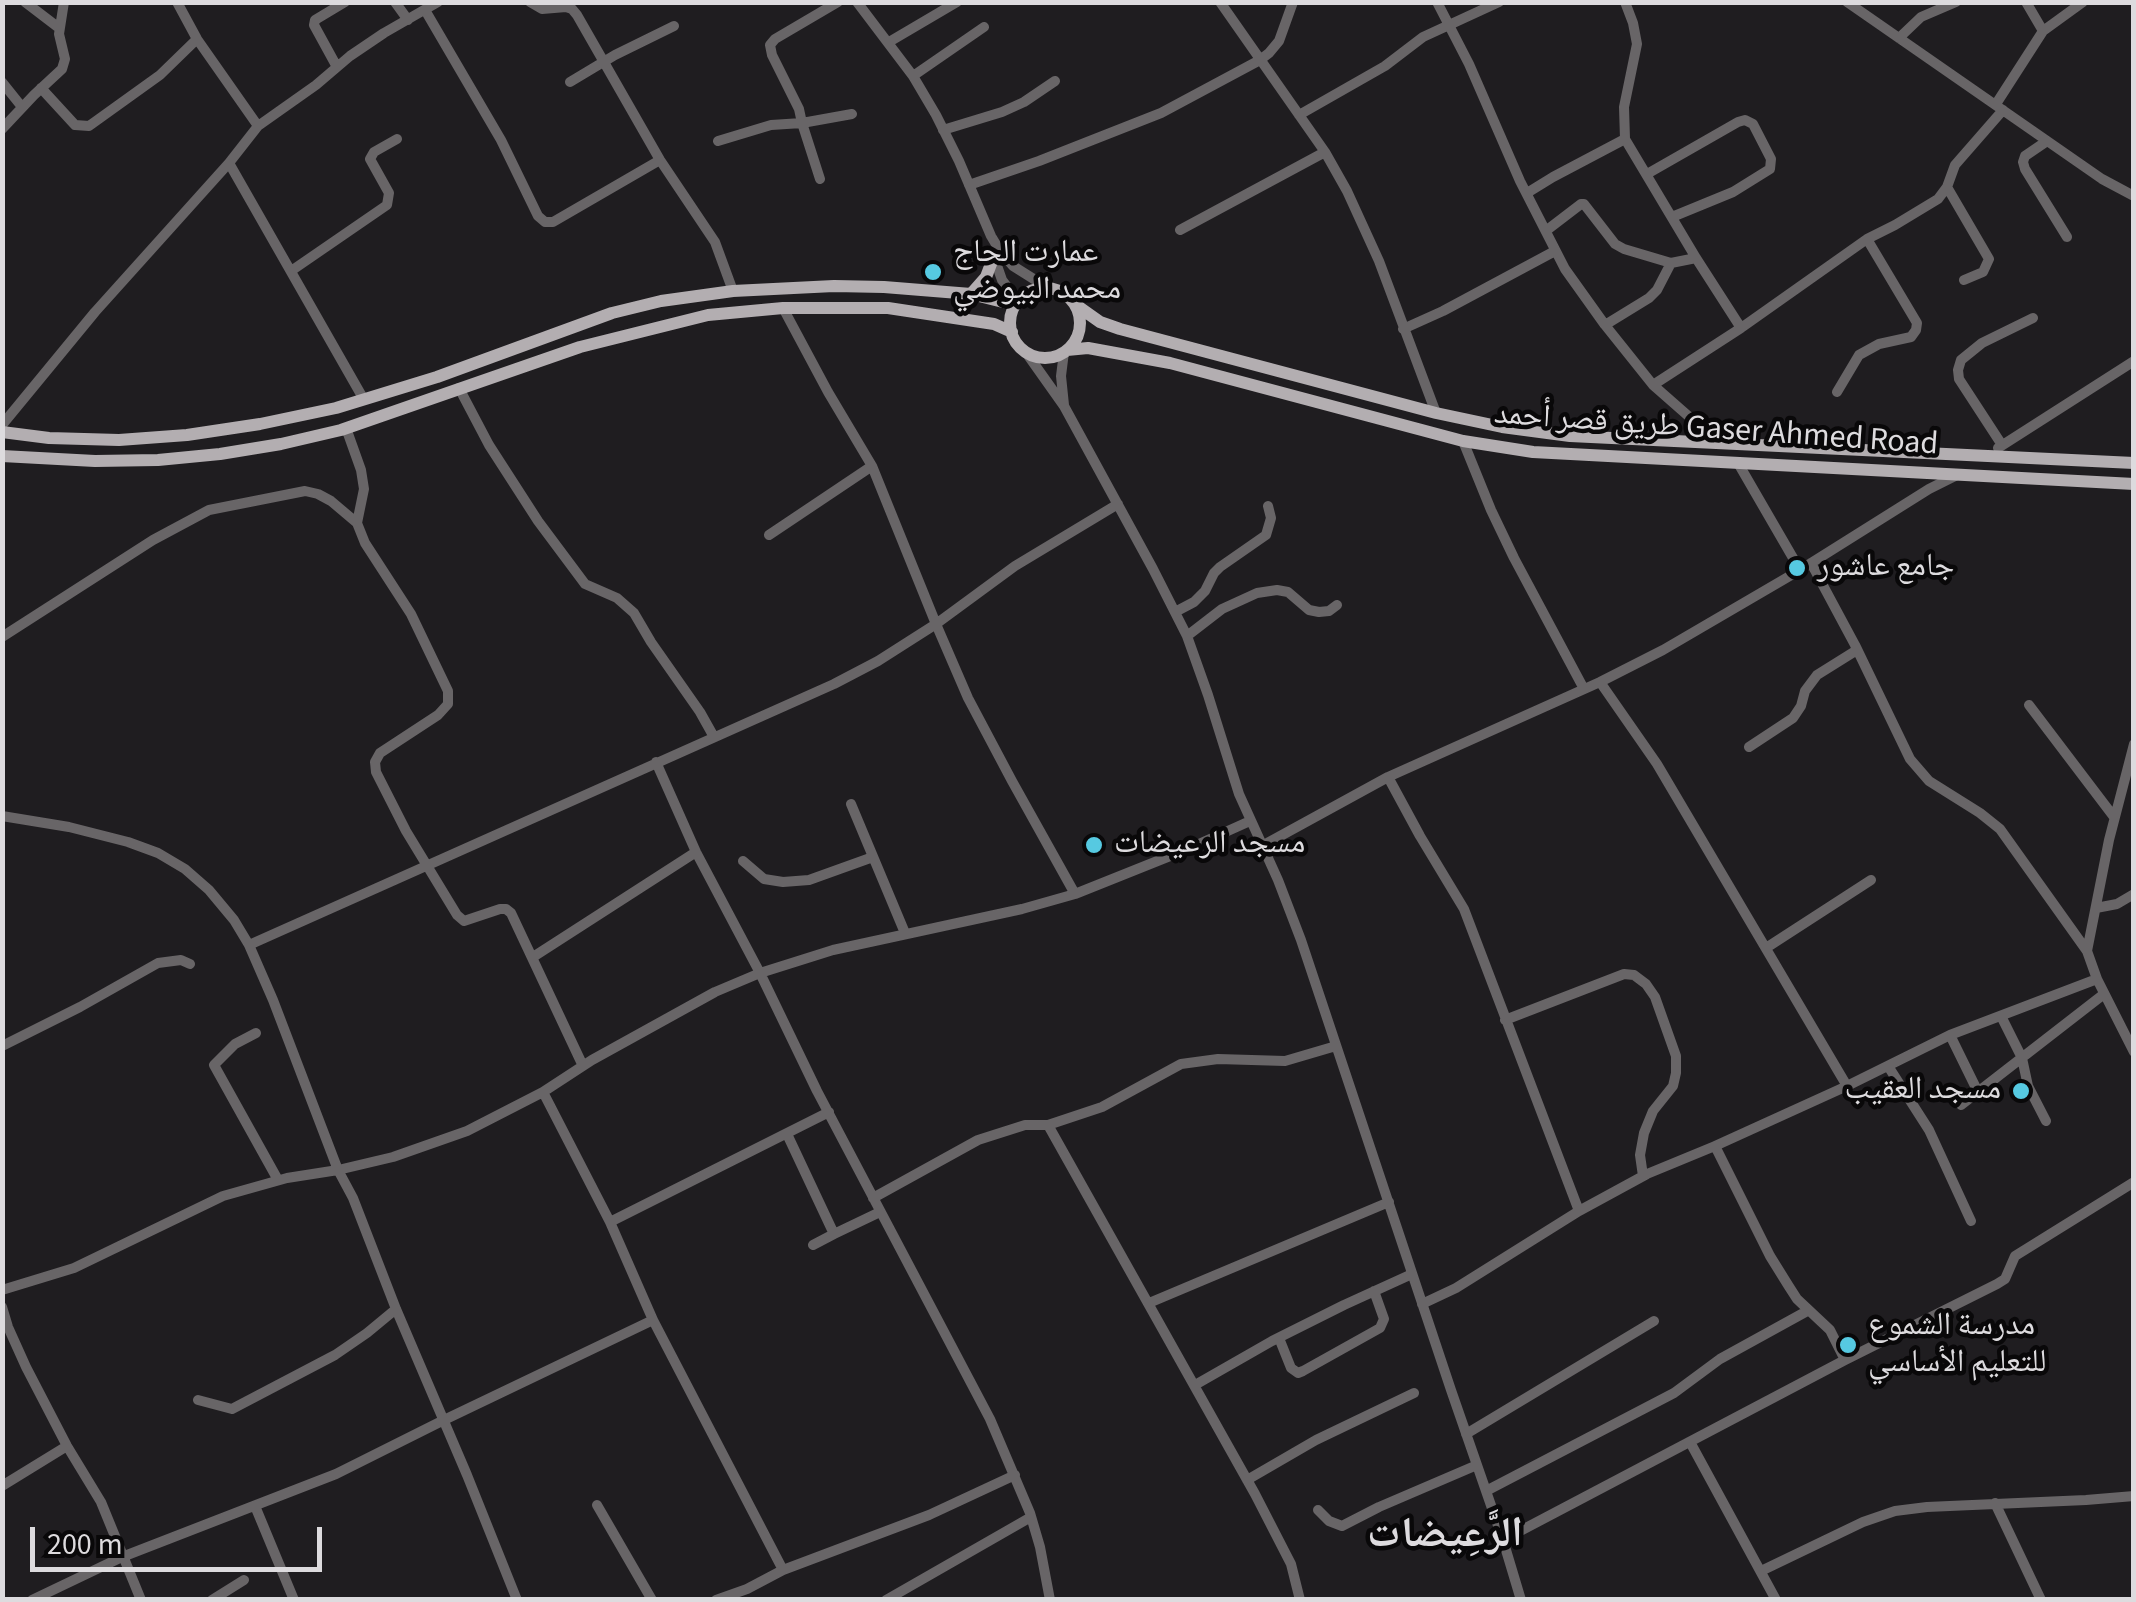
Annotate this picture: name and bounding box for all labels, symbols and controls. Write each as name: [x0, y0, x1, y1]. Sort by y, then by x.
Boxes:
place label: عمارت الحاج محمد البيوضي: [953, 235, 1121, 310]
marker: عمارت الحاج محمد البيوضي: [922, 261, 944, 283]
street label: طريق قصر أحمد Gaser Ahmed Road: [1493, 396, 1939, 466]
place label: جامع عاشور: [1817, 549, 1954, 587]
marker: جامع عاشور: [1786, 557, 1808, 579]
place label: مسجد الرعيضات: [1114, 826, 1305, 864]
marker: مسجد الرعيضات: [1083, 834, 1105, 856]
place label: مسجد العقيب: [1845, 1072, 2001, 1110]
marker: مسجد العقيب: [2010, 1080, 2032, 1102]
place label: مدرسة الشموع للتعليم الأساسي: [1868, 1308, 2046, 1383]
marker: مدرسة الشموع للتعليم الأساسي: [1837, 1334, 1859, 1356]
scale bar: [35, 1507, 328, 1569]
district label: الرَّعِيضات: [1367, 1512, 1523, 1562]
text: 200 m: [47, 1523, 123, 1566]

